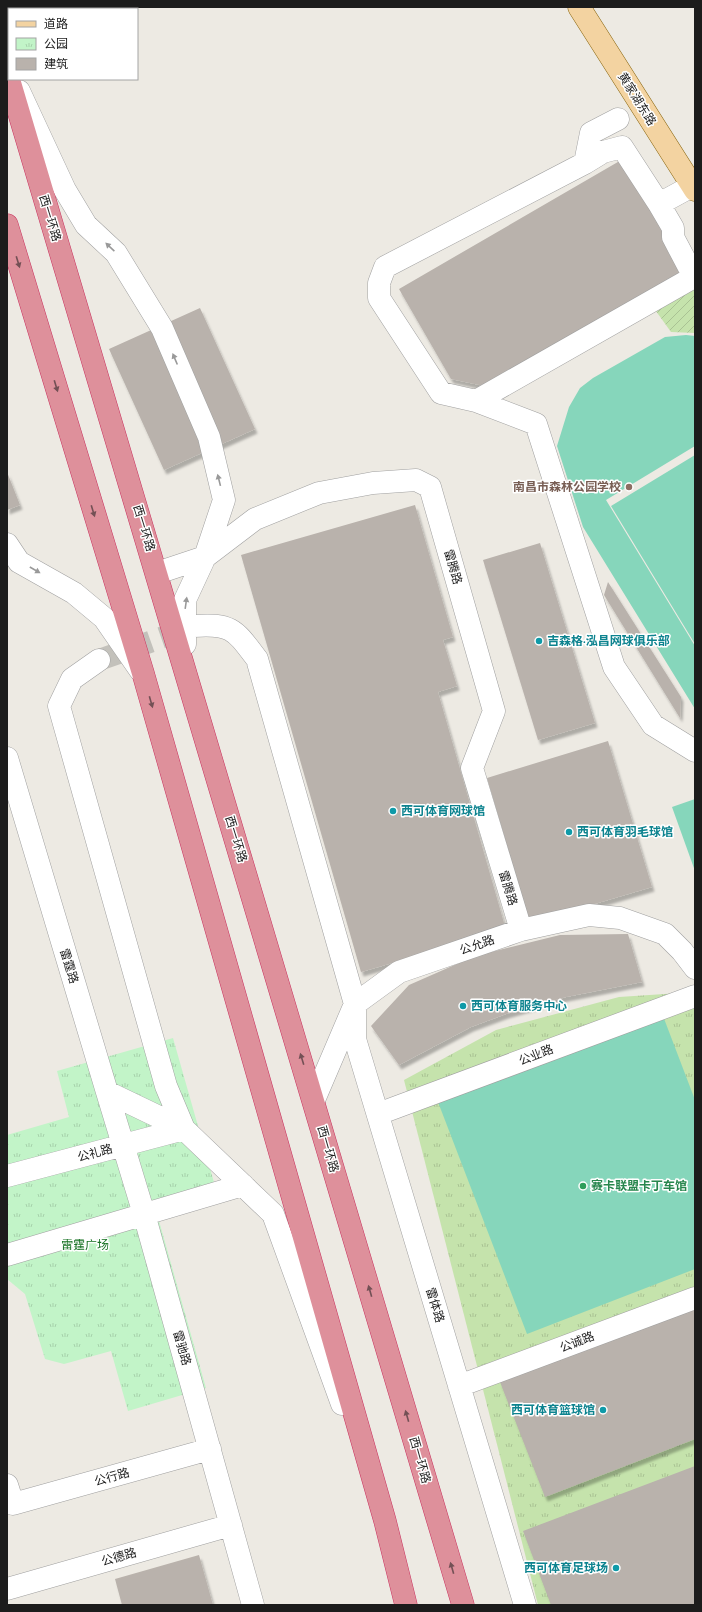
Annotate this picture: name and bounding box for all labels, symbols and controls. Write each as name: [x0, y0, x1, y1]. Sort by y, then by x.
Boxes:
legend: [8, 8, 138, 80]
text: 道路: [44, 17, 68, 30]
text: 公园: [44, 38, 68, 50]
text: 建筑: [44, 57, 68, 70]
street label: 黄家湖东路: [616, 70, 659, 128]
street label: 西一环路: [37, 193, 64, 243]
one-way arrow: [105, 243, 114, 252]
one-way arrow: [15, 256, 21, 268]
one-way arrow: [172, 353, 178, 364]
one-way arrow: [53, 381, 59, 393]
one-way arrow: [216, 474, 222, 487]
place label: 南昌市森林公园学校: [513, 480, 621, 493]
marker: 南昌市森林公园学校: [624, 482, 634, 492]
street label: 西一环路: [131, 503, 158, 553]
one-way arrow: [91, 505, 97, 517]
street label: 雷腾路: [442, 548, 465, 586]
one-way arrow: [29, 567, 40, 574]
one-way arrow: [183, 596, 189, 609]
place label: 吉森格·泓昌网球俱乐部: [547, 634, 670, 647]
marker: 吉森格·泓昌网球俱乐部: [534, 636, 544, 646]
one-way arrow: [148, 697, 154, 709]
place label: 西可体育网球馆: [401, 804, 485, 817]
marker: 西可体育网球馆: [388, 806, 398, 816]
street label: 西一环路: [223, 814, 250, 864]
place label: 西可体育羽毛球馆: [577, 825, 673, 838]
marker: 西可体育羽毛球馆: [564, 827, 574, 837]
street label: 雷腾路: [497, 869, 520, 907]
street label: 公允路: [458, 933, 496, 957]
street label: 雷霆路: [58, 947, 81, 985]
place label: 西可体育服务中心: [471, 999, 567, 1012]
marker: 西可体育服务中心: [458, 1001, 468, 1011]
street label: 公业路: [517, 1042, 555, 1067]
one-way arrow: [299, 1053, 305, 1065]
street label: 西一环路: [316, 1124, 341, 1174]
street label: 公礼路: [76, 1142, 114, 1163]
place label: 赛卡联盟卡丁车馆: [591, 1179, 687, 1192]
marker: 赛卡联盟卡丁车馆: [578, 1181, 588, 1191]
park label: 雷霆广场: [61, 1238, 109, 1251]
one-way arrow: [367, 1285, 373, 1297]
street label: 雷体路: [424, 1286, 447, 1324]
street label: 雷驰路: [171, 1329, 194, 1367]
street label: 公诚路: [558, 1329, 596, 1354]
place label: 西可体育篮球馆: [511, 1403, 595, 1416]
marker: 西可体育篮球馆: [598, 1405, 608, 1415]
one-way arrow: [404, 1410, 410, 1422]
street label: 西一环路: [408, 1435, 433, 1485]
street label: 公行路: [93, 1465, 131, 1488]
street label: 公德路: [100, 1545, 138, 1568]
one-way arrow: [449, 1561, 455, 1573]
place label: 西可体育足球场: [524, 1561, 608, 1574]
marker: 西可体育足球场: [611, 1563, 621, 1573]

